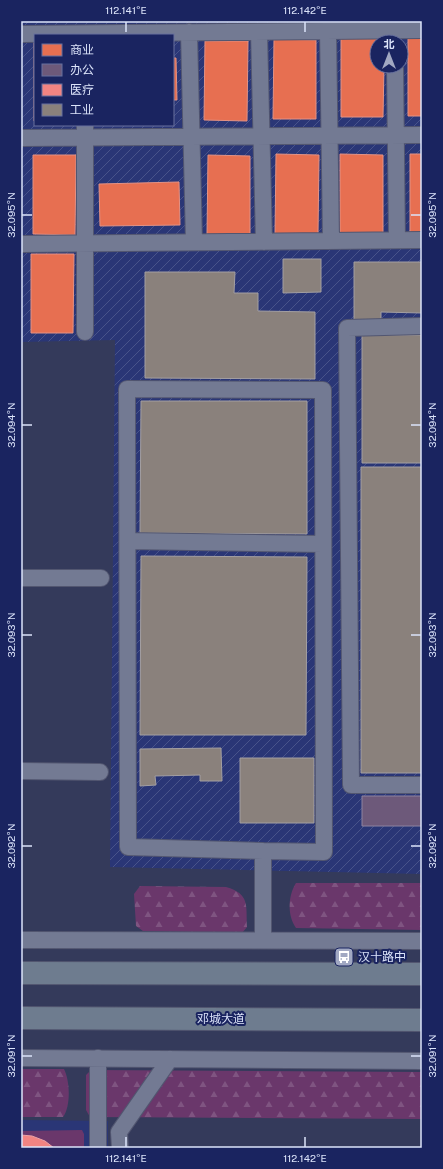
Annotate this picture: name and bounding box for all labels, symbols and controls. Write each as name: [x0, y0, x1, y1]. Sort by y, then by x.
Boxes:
text: 112.141°E: [105, 4, 147, 16]
text: 112.142°E: [283, 4, 327, 16]
legend: [34, 34, 174, 126]
north arrow: [369, 34, 409, 74]
text: 北: [384, 38, 395, 50]
text: 商业: [70, 43, 94, 57]
text: 办公: [70, 63, 94, 77]
text: 医疗: [70, 83, 94, 97]
text: 工业: [70, 103, 94, 117]
text: 32.095°N: [5, 192, 17, 238]
text: 32.095°N: [426, 192, 438, 238]
text: 32.094°N: [5, 402, 17, 448]
text: 32.094°N: [426, 402, 438, 448]
text: 32.093°N: [5, 612, 17, 658]
text: 32.093°N: [426, 612, 438, 658]
text: 32.092°N: [5, 824, 17, 868]
text: 32.092°N: [426, 824, 438, 868]
bus stop icon: 汉十路中: [333, 946, 355, 968]
place label: 汉十路中: [358, 950, 406, 964]
street label: 邓城大道: [197, 1012, 245, 1026]
text: 32.091°N: [5, 1034, 17, 1078]
text: 32.091°N: [426, 1034, 438, 1078]
text: 112.141°E: [105, 1152, 147, 1164]
text: 112.142°E: [283, 1152, 327, 1164]

